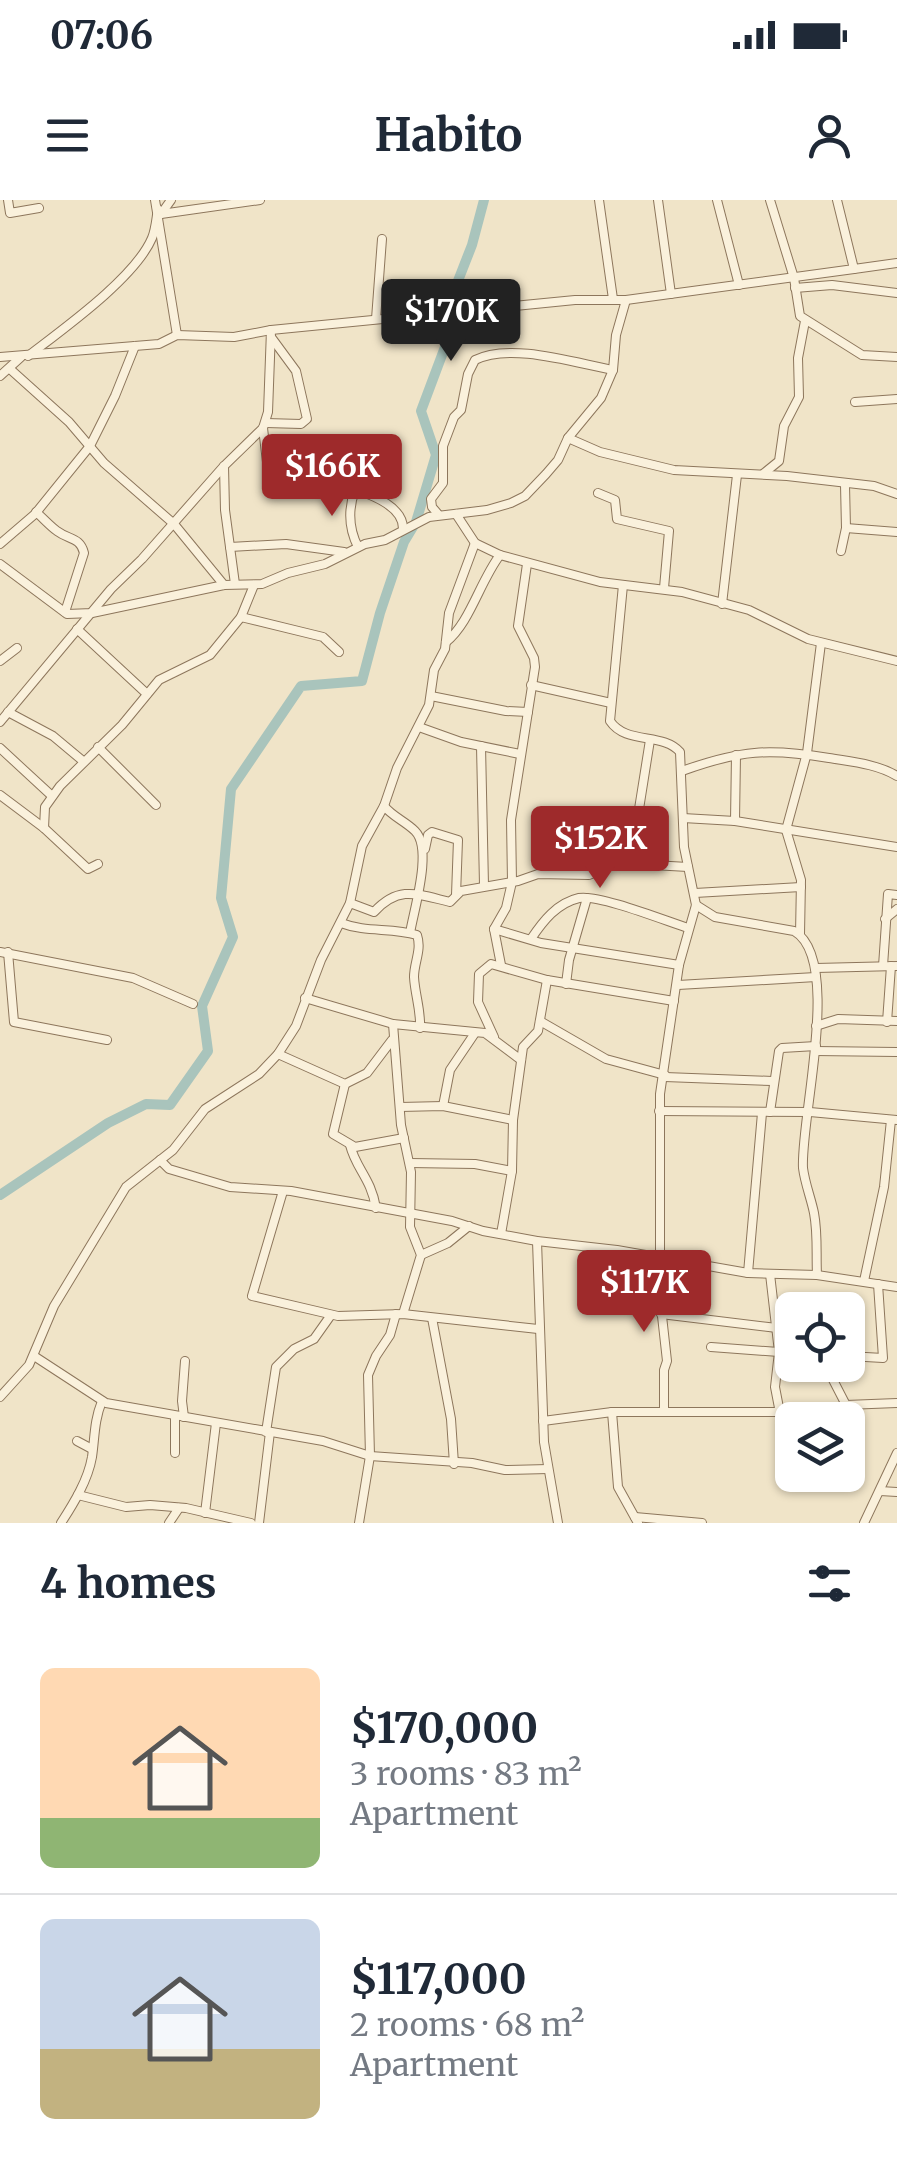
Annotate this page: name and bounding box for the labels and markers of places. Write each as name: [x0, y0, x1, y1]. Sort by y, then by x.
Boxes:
pin: $170K: [381, 279, 521, 364]
pin: $166K: [262, 434, 402, 519]
pin: $152K: [530, 806, 670, 891]
pin: $117K: [574, 1250, 714, 1335]

